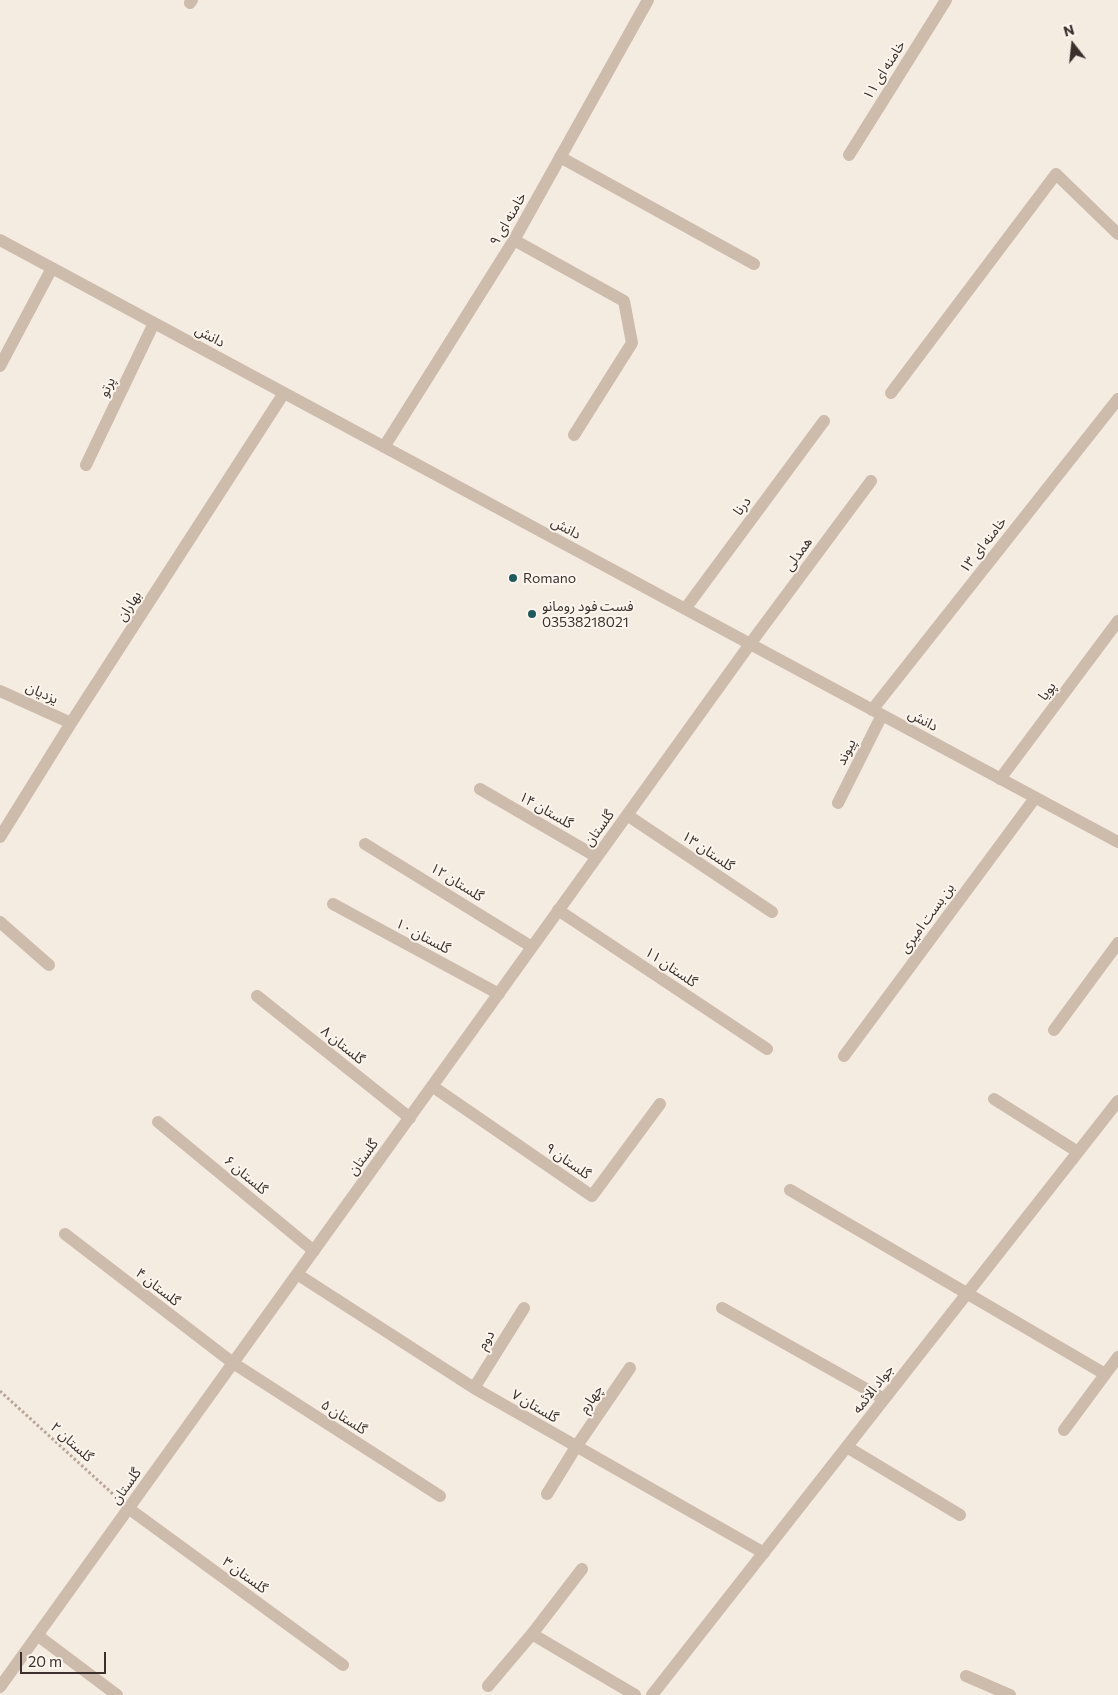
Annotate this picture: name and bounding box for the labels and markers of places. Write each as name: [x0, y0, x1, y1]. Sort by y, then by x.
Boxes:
place label: Romano: [523, 570, 576, 586]
marker: Romano: [507, 572, 519, 584]
place label: فست فود رومانو 03538218021: [542, 598, 634, 630]
marker: فست فود رومانو 03538218021: [526, 608, 538, 620]

